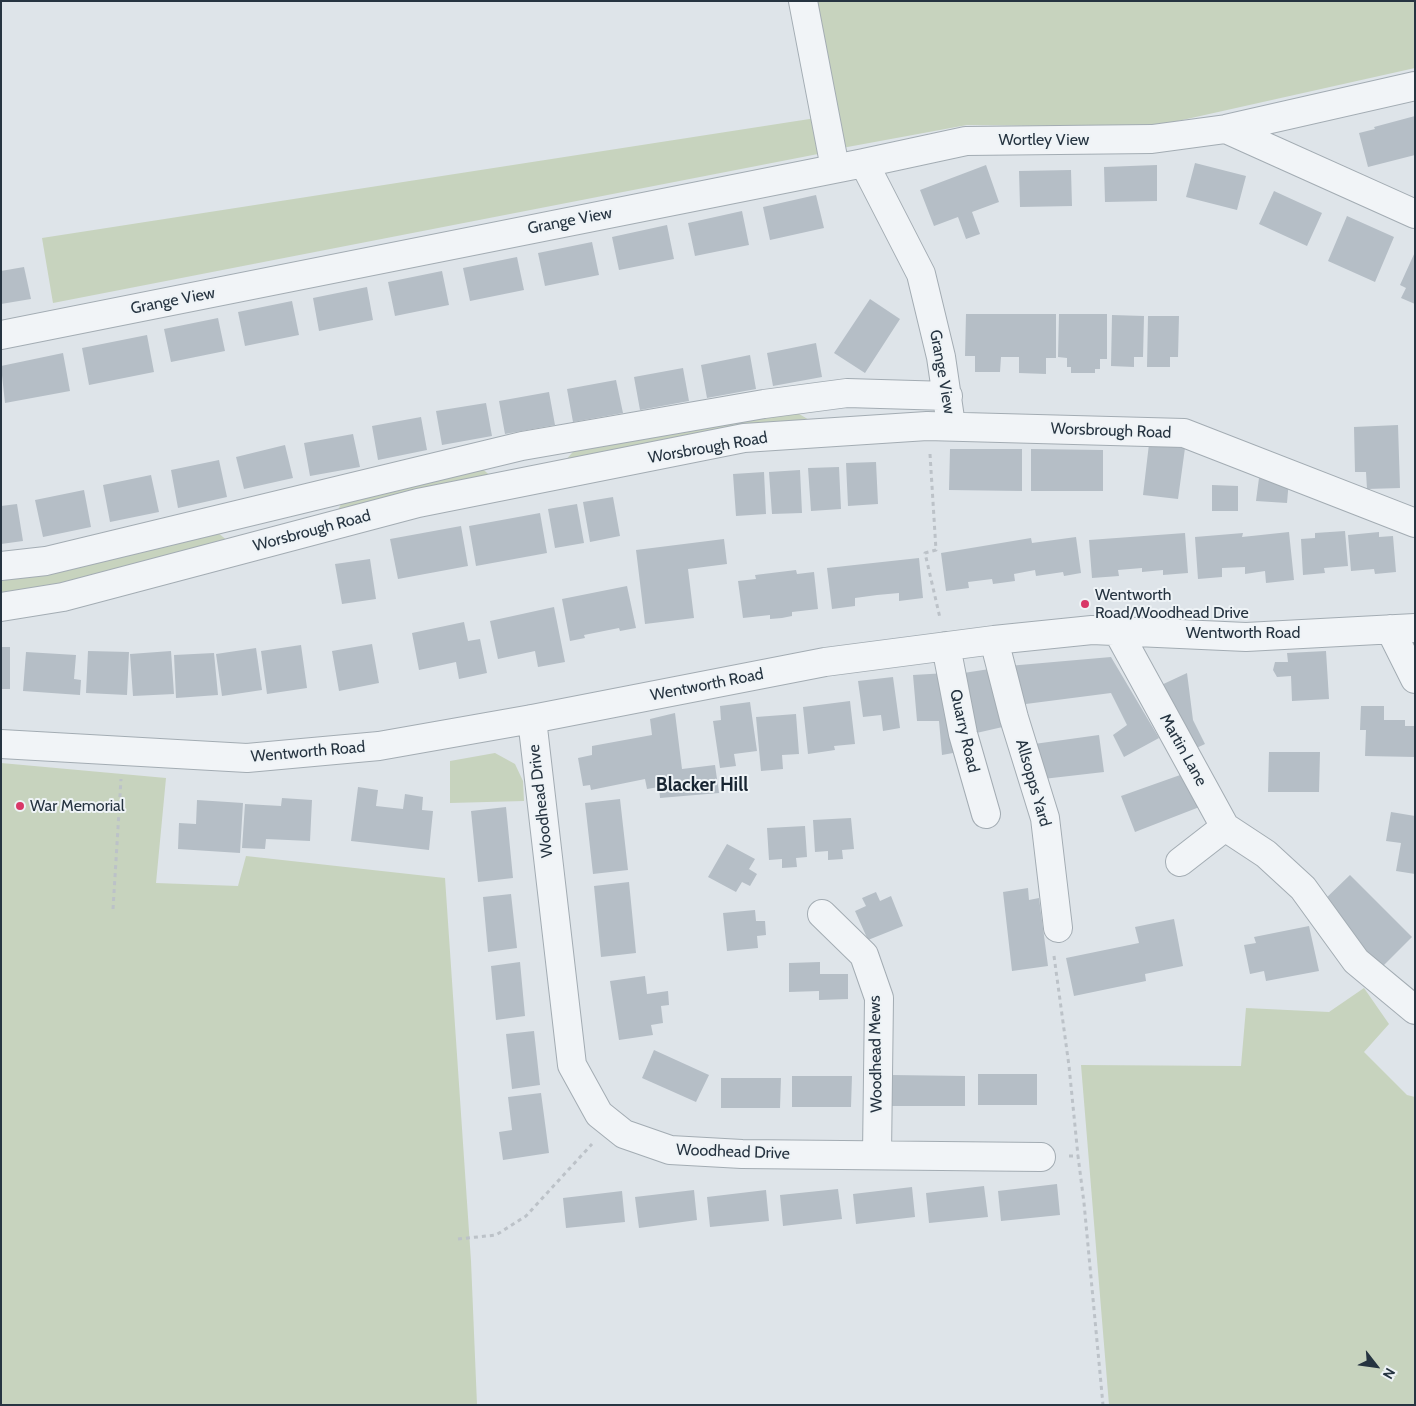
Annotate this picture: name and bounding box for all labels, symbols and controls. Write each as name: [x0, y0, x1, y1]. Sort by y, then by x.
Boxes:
street label: Wortley View: [999, 130, 1089, 150]
street label: Grange View: [526, 203, 614, 239]
street label: Grange View: [129, 283, 217, 319]
street label: Grange View: [925, 328, 959, 416]
street label: Worsbrough Road: [1050, 419, 1172, 443]
street label: Worsbrough Road: [647, 428, 769, 468]
street label: Worsbrough Road: [251, 506, 373, 556]
place label: Wentworth Road/Woodhead Drive: [1095, 585, 1249, 623]
marker: Wentworth Road/Woodhead Drive: [1079, 598, 1091, 610]
street label: Wentworth Road: [1186, 623, 1300, 643]
street label: Wentworth Road: [649, 665, 765, 705]
street label: Quarry Road: [945, 688, 983, 774]
street label: Martin Lane: [1155, 710, 1211, 790]
street label: Wentworth Road: [250, 737, 366, 767]
street label: Allsopps Yard: [1011, 737, 1055, 829]
street label: Woodhead Drive: [525, 743, 557, 859]
district label: Blacker Hill: [656, 774, 748, 796]
place label: War Memorial: [30, 796, 125, 816]
marker: War Memorial: [14, 800, 26, 812]
street label: Woodhead Mews: [865, 995, 887, 1113]
street label: Woodhead Drive: [676, 1140, 790, 1164]
north arrow: [1351, 1341, 1401, 1391]
text: N: [1379, 1365, 1399, 1382]

